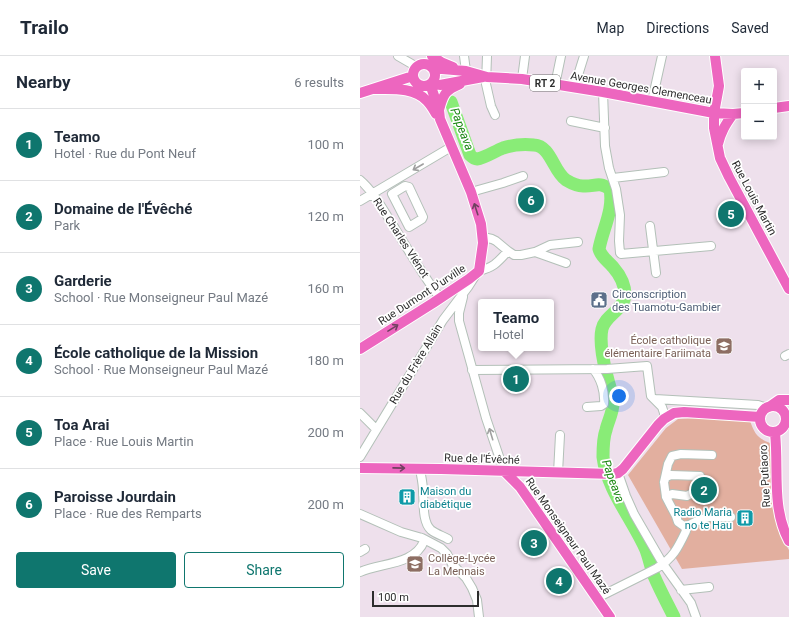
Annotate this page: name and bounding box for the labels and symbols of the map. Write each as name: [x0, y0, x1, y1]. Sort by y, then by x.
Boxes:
street label: Avenue Georges Clemenceau: [569, 69, 713, 107]
road number: RT 2: [530, 75, 560, 91]
water label: Papeava: [447, 106, 477, 152]
street label: Rue Louis Martin: [729, 158, 779, 238]
one-way arrow: [412, 163, 424, 171]
pin: 6: [518, 185, 544, 215]
street label: Rue Charles Viénot: [370, 196, 432, 281]
pin: 5: [718, 199, 744, 229]
one-way arrow: [472, 203, 479, 216]
street label: Rue Dumont D'urville: [376, 262, 468, 328]
place label: Circonscription des Tuamotu-Gambier: [612, 288, 721, 314]
public building icon: Circonscription des Tuamotu-Gambier: [589, 290, 609, 310]
street label: Rue du Frère Allain: [387, 322, 445, 406]
one-way arrow: [387, 324, 399, 332]
place label: École catholique élémentaire Fariimata: [604, 334, 711, 360]
school or university icon: École catholique élémentaire Fariimata: [714, 336, 734, 356]
pin: 1: [503, 364, 529, 394]
your location: [609, 386, 629, 406]
one-way arrow: [487, 428, 494, 441]
street label: Rue Putiaoro: [757, 444, 773, 508]
street label: Rue de l'Évêché: [444, 451, 520, 467]
water label: Papeava: [599, 458, 627, 504]
one-way arrow: [392, 465, 405, 472]
street label: Rue Monseigneur Paul Mazé: [523, 475, 613, 597]
pin: 2: [691, 475, 717, 505]
place label: Maison du diabétique: [420, 485, 471, 511]
building icon: Maison du diabétique: [397, 487, 417, 507]
place label: Radio Maria no te Hau: [673, 506, 732, 532]
building icon: Radio Maria no te Hau: [735, 508, 755, 528]
pin: 3: [521, 528, 547, 558]
place label: Collège-Lycée La Mennais: [428, 552, 496, 578]
school or university icon: Collège-Lycée La Mennais: [405, 554, 425, 574]
pin: 4: [546, 566, 572, 596]
scale bar: [372, 589, 479, 608]

